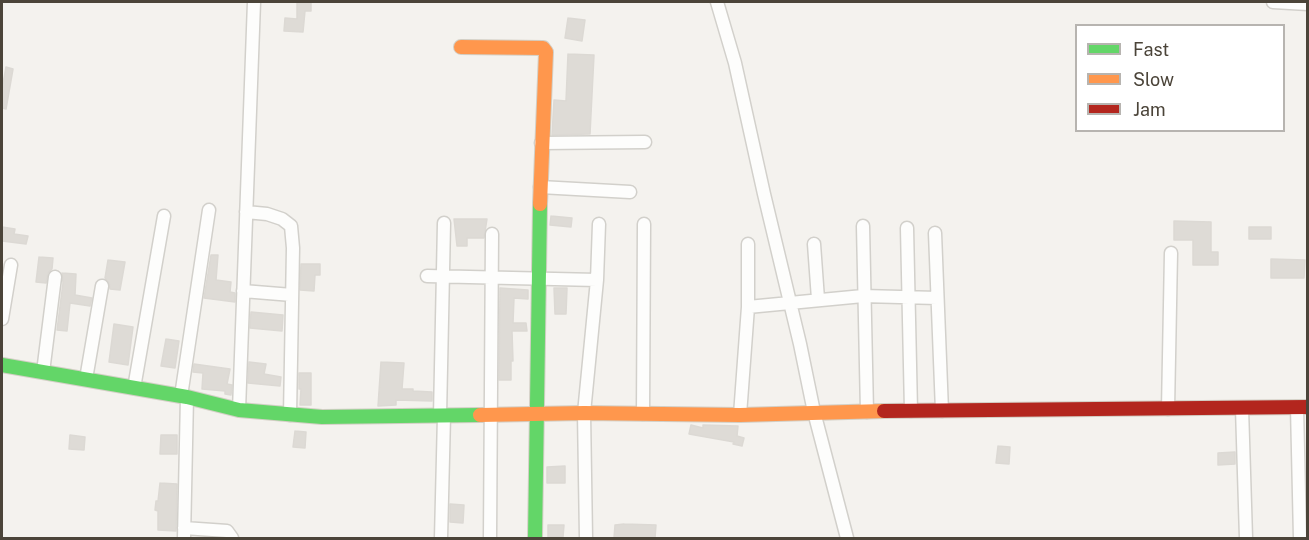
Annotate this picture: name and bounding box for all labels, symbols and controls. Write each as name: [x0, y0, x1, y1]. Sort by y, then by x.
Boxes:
legend: [1075, 24, 1285, 132]
text: Fast: [1133, 39, 1169, 60]
text: Slow: [1133, 69, 1174, 90]
text: Jam: [1133, 99, 1166, 120]

